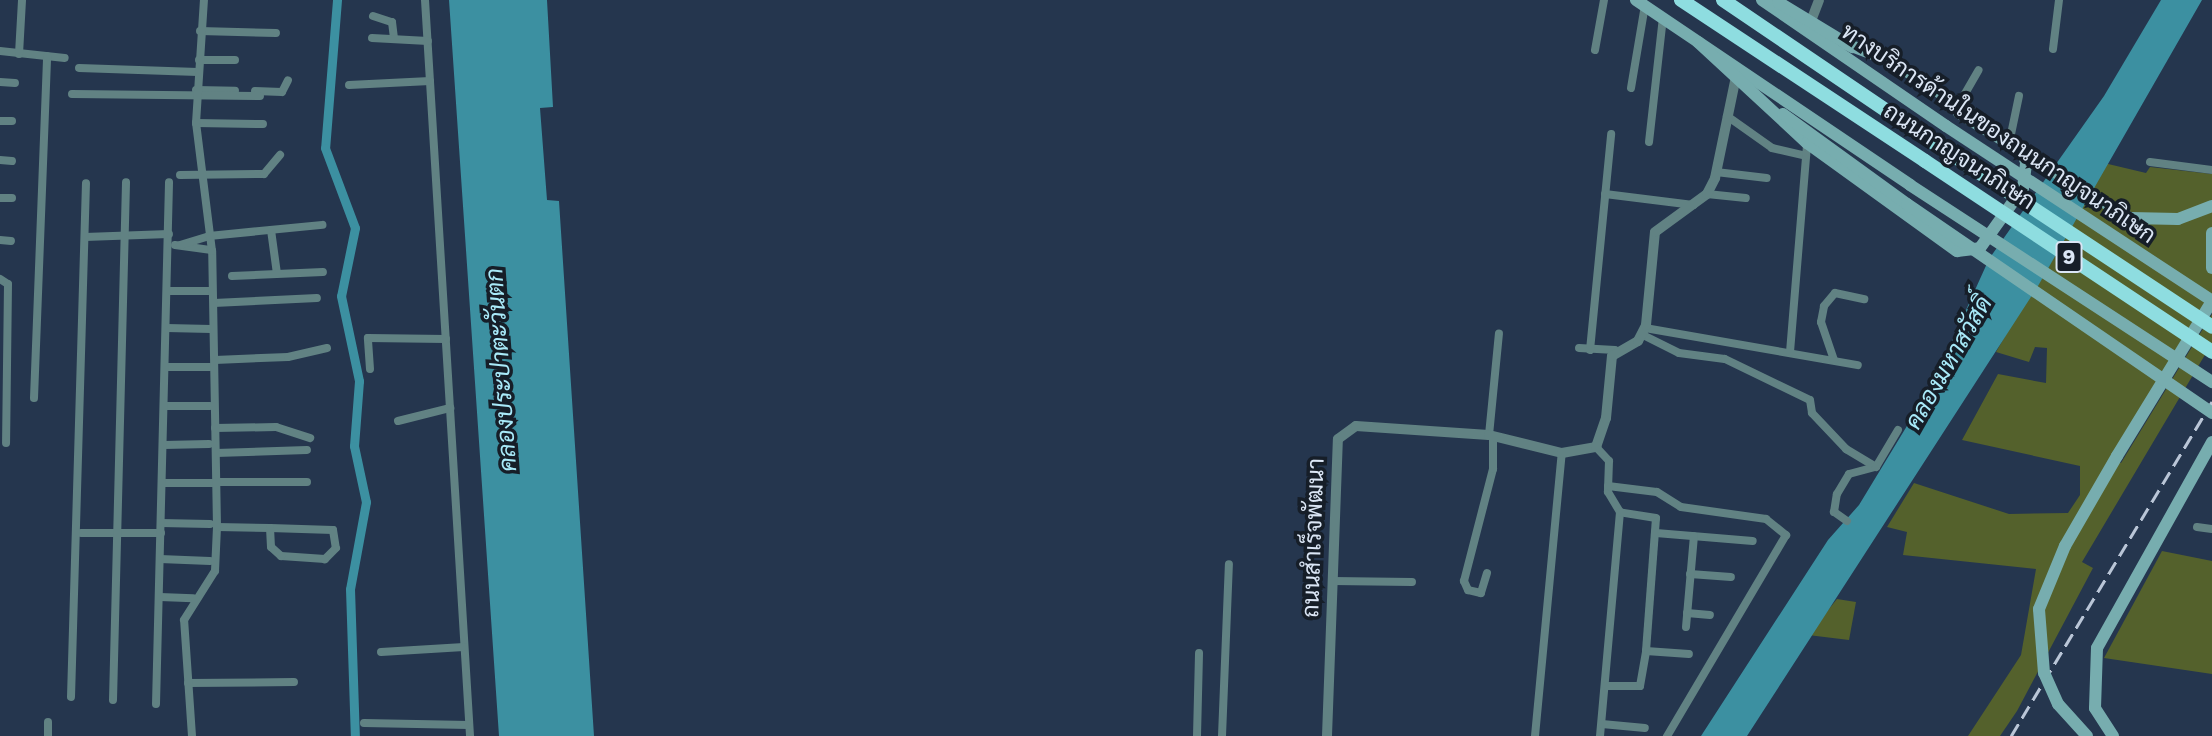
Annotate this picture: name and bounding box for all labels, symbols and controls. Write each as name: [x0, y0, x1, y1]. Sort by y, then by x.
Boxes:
street label: ทางบริการด้านในของถนนกาญจนาภิเษก: [1835, 18, 2161, 250]
street label: ถนนกาญจนาภิเษก: [1878, 98, 2040, 216]
road number: 9: [2055, 240, 2083, 274]
water label: คลองประปาตะวันตก: [481, 267, 523, 473]
water label: คลองมหาสวัสดิ์: [1899, 291, 1999, 435]
street label: ถนนสำเร็จพัฒนา: [1297, 458, 1331, 618]

